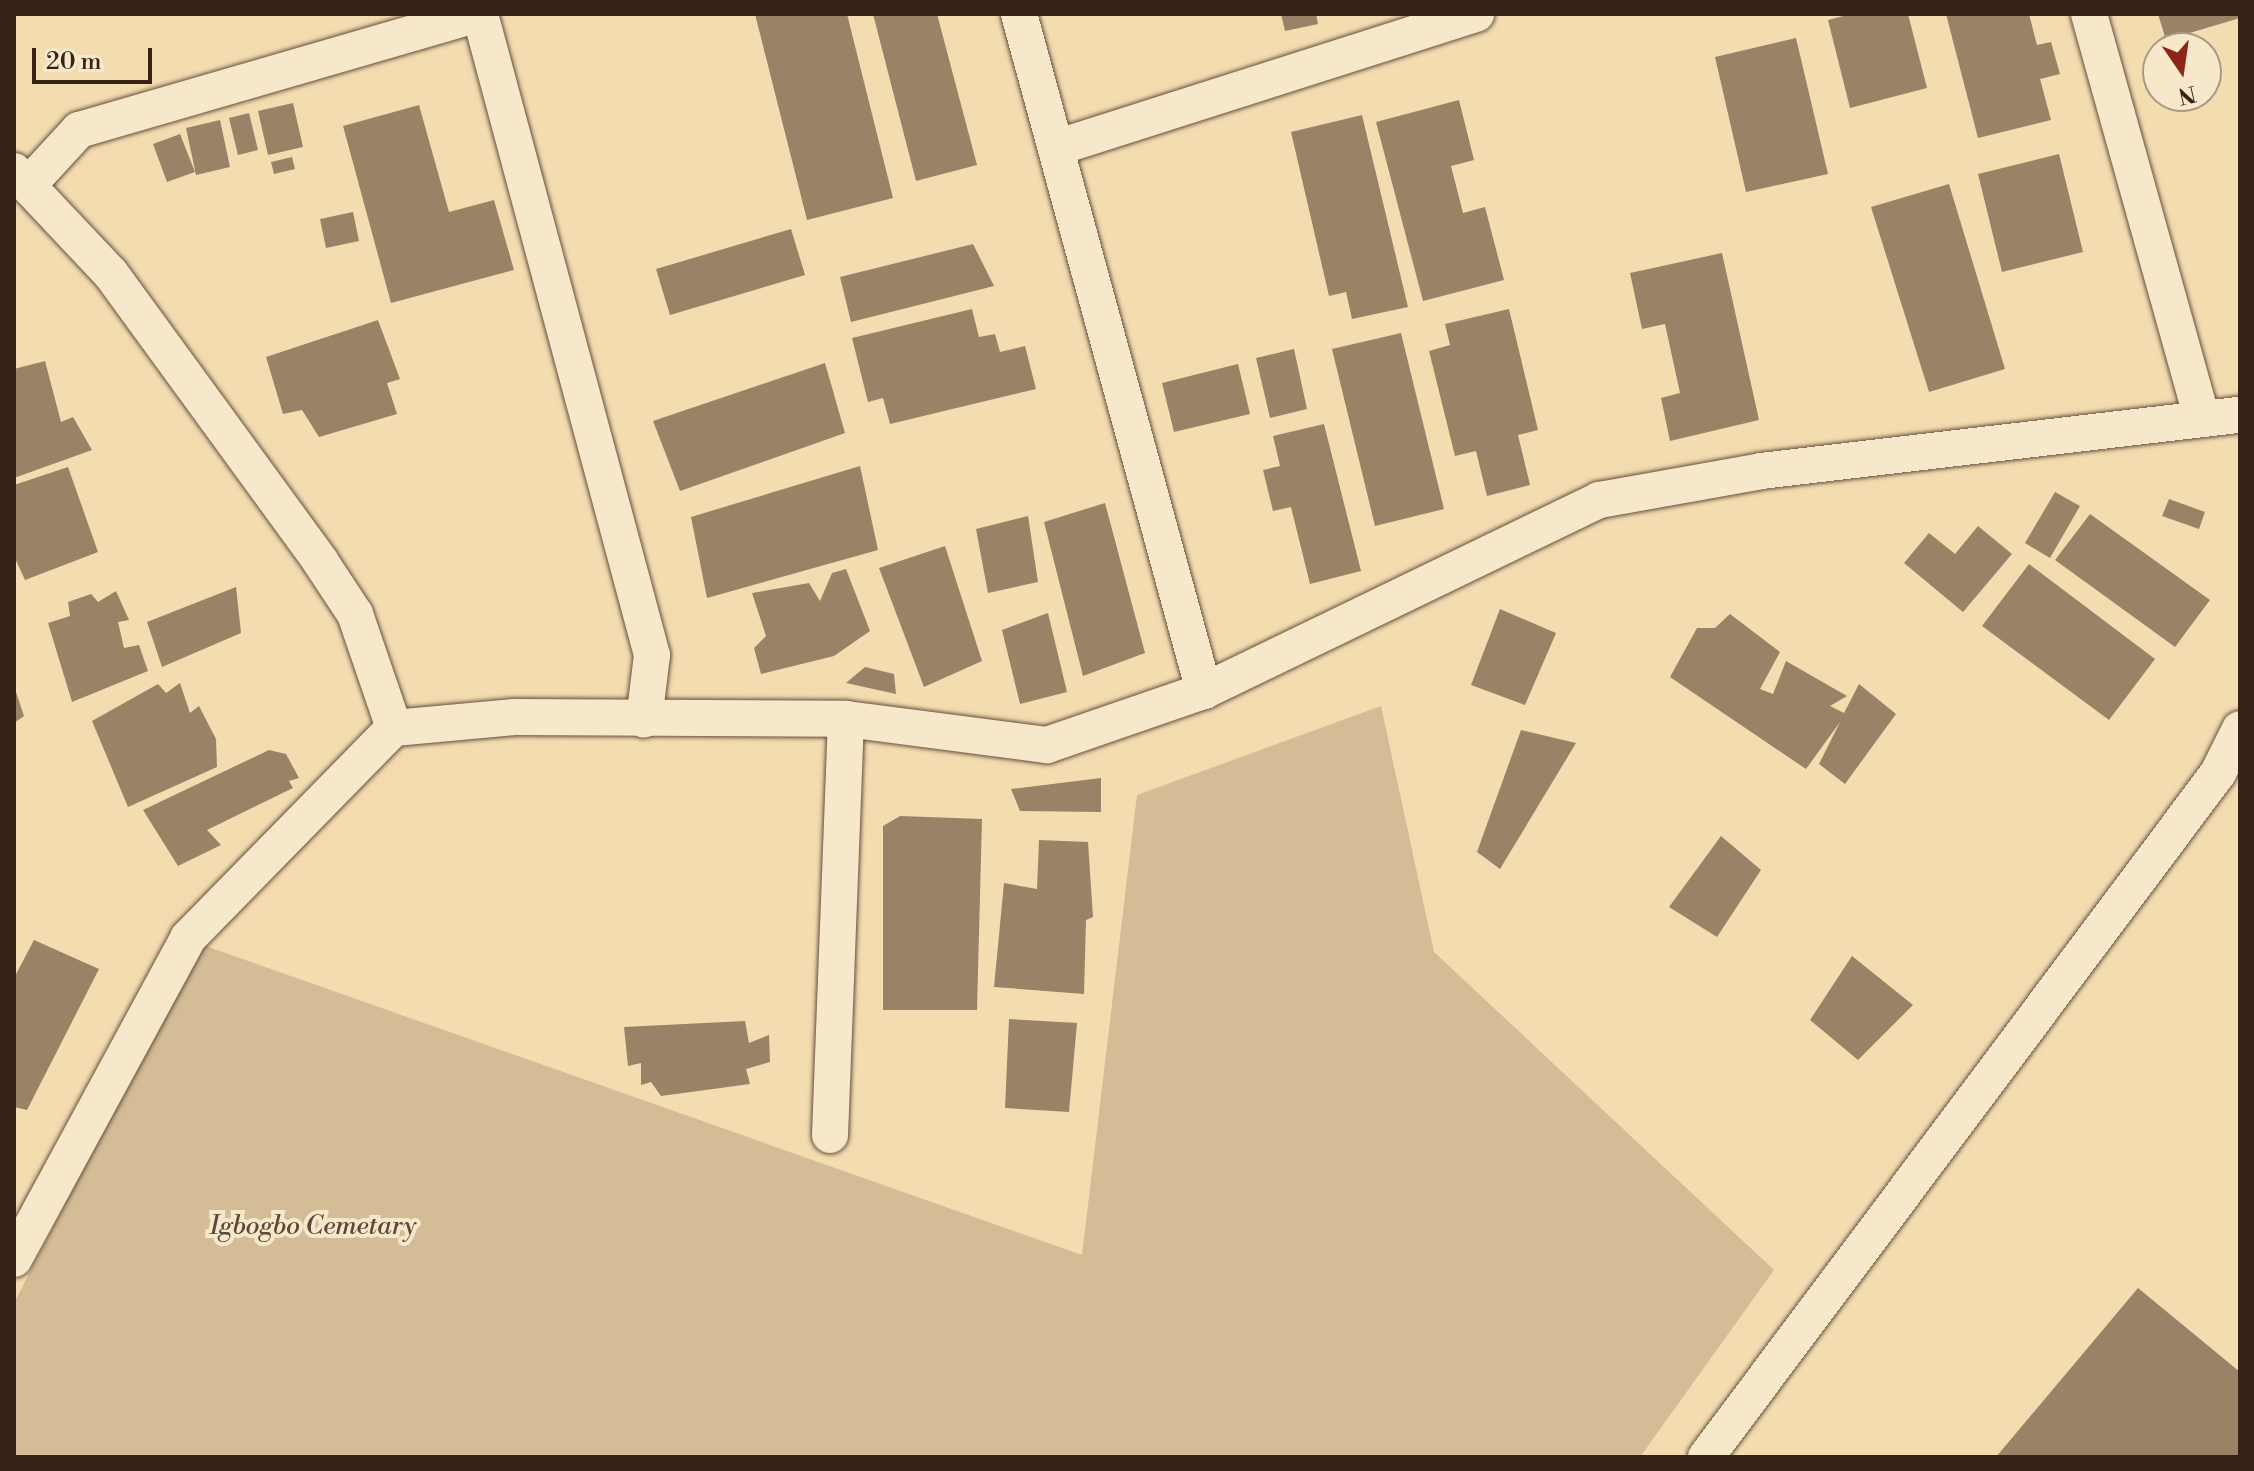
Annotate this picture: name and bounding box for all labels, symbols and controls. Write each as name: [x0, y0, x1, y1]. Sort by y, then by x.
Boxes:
scale bar: [36, 32, 156, 82]
north arrow: [2142, 32, 2222, 112]
text: 20 m: [46, 47, 102, 77]
text: N: [2176, 79, 2199, 109]
park label: Igbogbo Cemetary: [210, 1211, 416, 1243]

